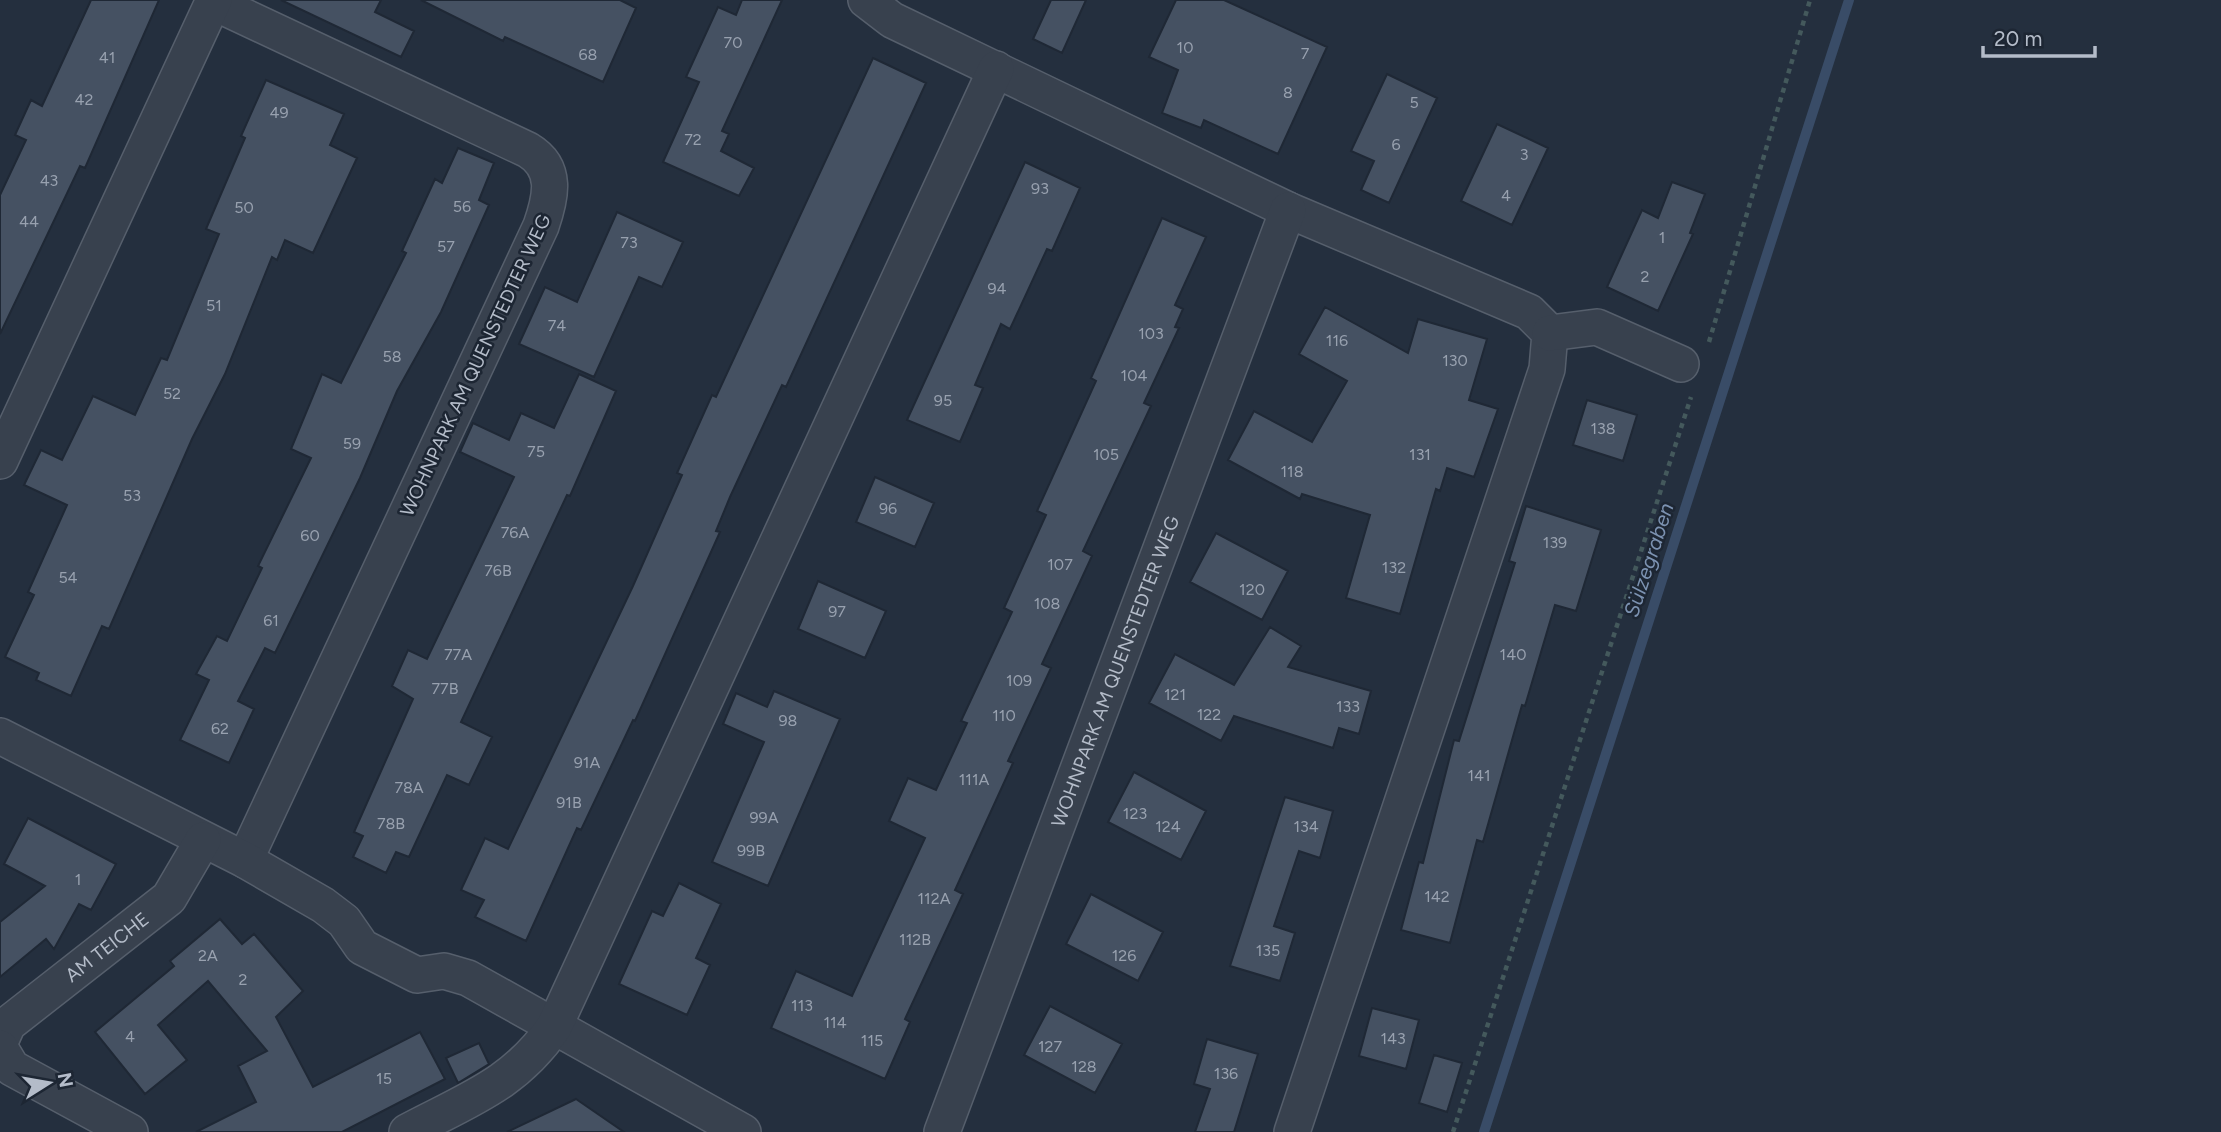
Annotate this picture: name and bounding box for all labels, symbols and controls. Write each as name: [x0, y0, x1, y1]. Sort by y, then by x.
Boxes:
scale bar: [1983, 14, 2095, 58]
text: 20 m: [1994, 26, 2042, 51]
house number: 70: [724, 33, 742, 52]
house number: 10: [1177, 38, 1193, 57]
house number: 7: [1301, 44, 1310, 63]
house number: 68: [579, 45, 597, 64]
house number: 41: [99, 48, 115, 67]
house number: 8: [1283, 83, 1293, 102]
house number: 42: [75, 90, 93, 109]
house number: 5: [1409, 93, 1419, 112]
house number: 49: [270, 103, 289, 122]
house number: 72: [684, 130, 702, 149]
house number: 6: [1391, 135, 1401, 154]
house number: 3: [1520, 145, 1528, 164]
house number: 43: [40, 171, 58, 190]
house number: 93: [1031, 179, 1049, 198]
house number: 4: [1501, 186, 1511, 205]
house number: 56: [453, 197, 471, 216]
house number: 50: [234, 198, 254, 217]
street label: WOHNPARK AM QUENSTEDTER WEG: [395, 211, 556, 520]
house number: 44: [19, 212, 39, 231]
house number: 1: [1659, 228, 1665, 247]
house number: 73: [620, 233, 638, 252]
house number: 57: [437, 237, 455, 256]
house number: 2: [1641, 267, 1649, 286]
house number: 94: [988, 279, 1007, 298]
house number: 51: [206, 296, 222, 315]
house number: 74: [548, 316, 566, 335]
house number: 103: [1138, 324, 1164, 343]
house number: 116: [1326, 331, 1348, 350]
house number: 58: [382, 347, 402, 366]
house number: 130: [1442, 351, 1468, 370]
house number: 104: [1121, 366, 1147, 385]
house number: 52: [163, 384, 181, 403]
house number: 95: [934, 391, 952, 410]
house number: 138: [1590, 419, 1616, 438]
house number: 59: [343, 434, 361, 453]
house number: 75: [527, 442, 545, 461]
house number: 105: [1093, 445, 1119, 464]
house number: 131: [1409, 445, 1431, 464]
house number: 118: [1280, 462, 1304, 481]
house number: 53: [123, 486, 141, 505]
house number: 96: [879, 499, 897, 518]
water label: Sülzegraben: [1618, 499, 1679, 620]
street label: WOHNPARK AM QUENSTEDTER WEG: [1046, 513, 1184, 830]
house number: 76A: [501, 523, 529, 542]
house number: 60: [300, 526, 320, 545]
house number: 139: [1543, 533, 1567, 552]
house number: 107: [1047, 555, 1073, 574]
house number: 132: [1382, 558, 1406, 577]
house number: 76B: [484, 561, 512, 580]
house number: 54: [58, 568, 78, 587]
house number: 120: [1239, 580, 1265, 599]
house number: 108: [1034, 594, 1060, 613]
house number: 97: [828, 602, 846, 621]
house number: 61: [263, 611, 279, 630]
house number: 77A: [444, 645, 472, 664]
house number: 140: [1500, 645, 1526, 664]
house number: 109: [1006, 671, 1032, 690]
house number: 77B: [432, 679, 459, 698]
house number: 121: [1164, 685, 1186, 704]
house number: 133: [1336, 697, 1360, 716]
house number: 122: [1197, 705, 1221, 724]
house number: 110: [992, 706, 1016, 725]
house number: 98: [779, 711, 797, 730]
house number: 62: [211, 719, 229, 738]
house number: 91A: [574, 753, 600, 772]
house number: 141: [1467, 766, 1491, 785]
house number: 111A: [959, 770, 989, 789]
house number: 78A: [394, 778, 424, 797]
house number: 91B: [556, 793, 582, 812]
house number: 123: [1123, 804, 1147, 823]
house number: 99A: [750, 808, 779, 827]
house number: 78B: [377, 814, 405, 833]
house number: 124: [1155, 817, 1181, 836]
house number: 134: [1293, 817, 1319, 836]
house number: 99B: [737, 841, 765, 860]
house number: 1: [75, 870, 81, 889]
house number: 142: [1424, 887, 1450, 906]
house number: 112A: [918, 889, 951, 908]
street label: AM TEICHE: [61, 907, 153, 987]
house number: 112B: [899, 930, 931, 949]
house number: 135: [1256, 941, 1280, 960]
house number: 2A: [198, 946, 218, 965]
house number: 126: [1112, 946, 1136, 965]
house number: 2: [239, 970, 247, 989]
house number: 113: [791, 996, 813, 1015]
house number: 114: [823, 1013, 847, 1032]
house number: 4: [125, 1027, 135, 1046]
house number: 143: [1380, 1029, 1406, 1048]
house number: 115: [861, 1031, 883, 1050]
house number: 127: [1038, 1037, 1062, 1056]
north arrow: [14, 1048, 84, 1118]
house number: 128: [1071, 1057, 1097, 1076]
house number: 136: [1214, 1064, 1238, 1083]
house number: 15: [376, 1069, 392, 1088]
text: N: [53, 1070, 78, 1089]

